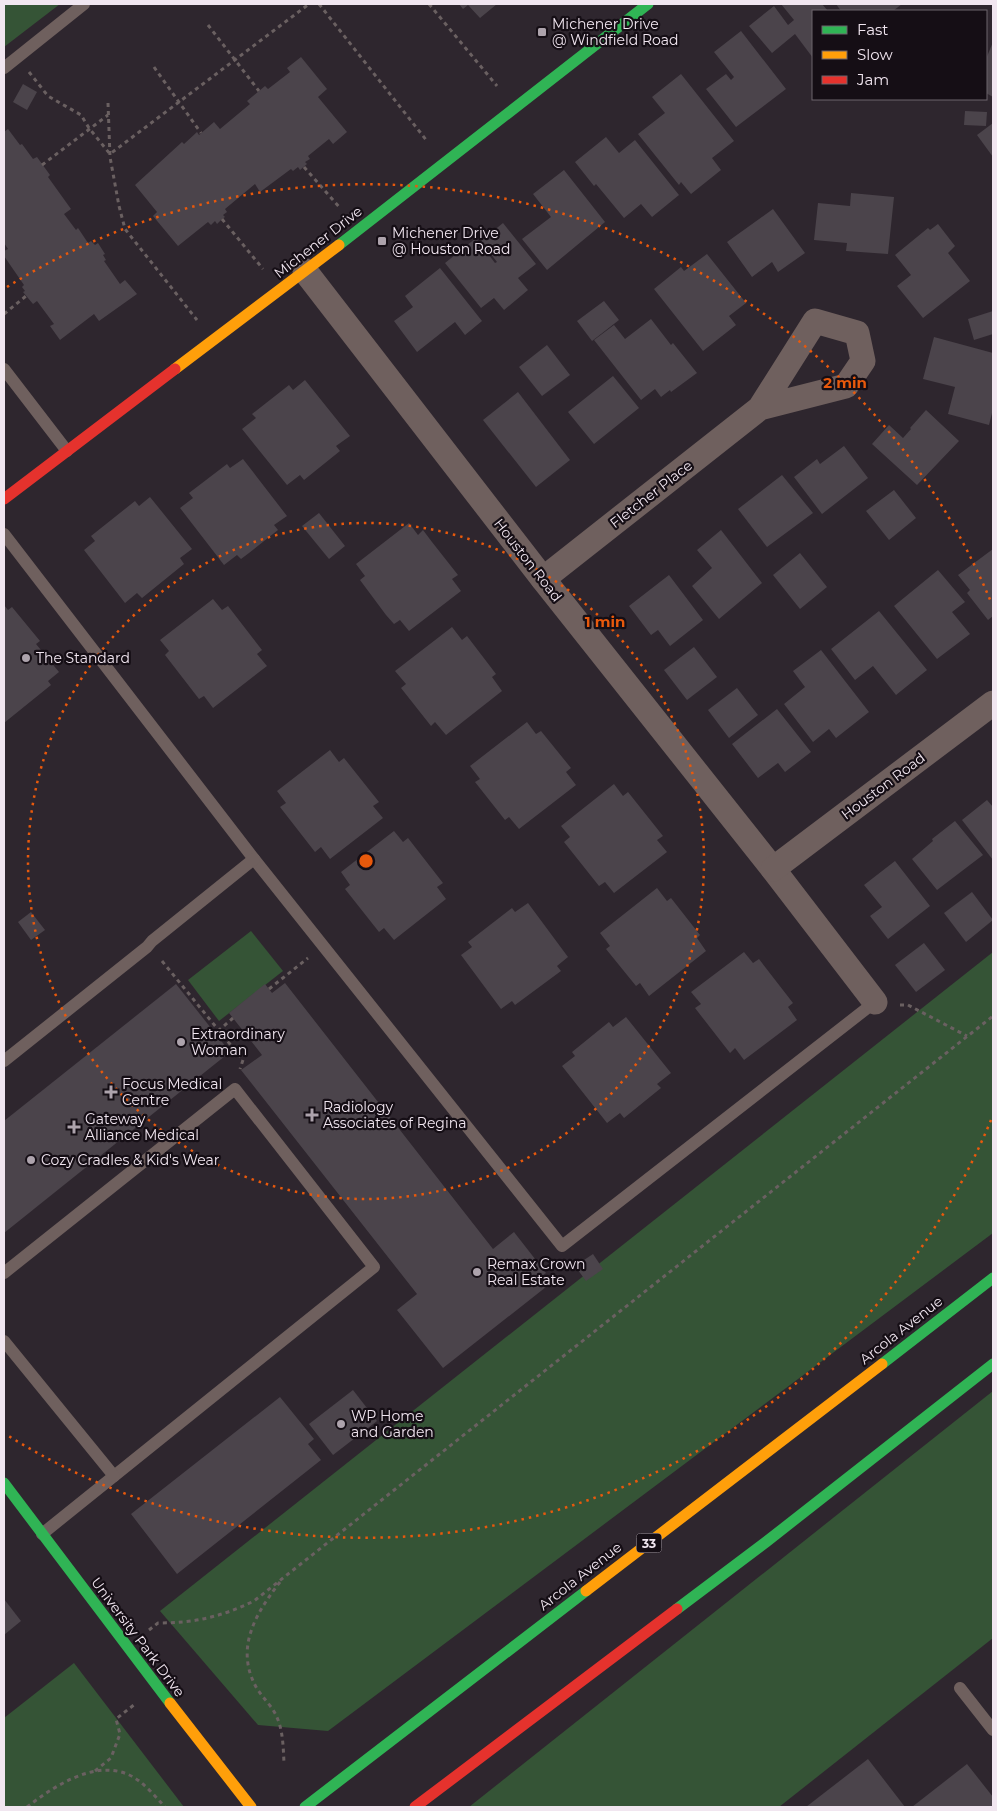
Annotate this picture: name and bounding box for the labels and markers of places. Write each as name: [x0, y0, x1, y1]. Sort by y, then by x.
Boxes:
place label: Michener Drive @ Windfield Road: [552, 15, 679, 49]
marker: Michener Drive @ Windfield Road: [536, 26, 548, 38]
place label: Michener Drive @ Houston Road: [392, 224, 510, 258]
marker: Michener Drive @ Houston Road: [376, 235, 388, 247]
place label: The Standard: [36, 649, 130, 667]
marker: The Standard: [20, 652, 32, 664]
centre of rings: [357, 852, 375, 870]
place label: Extraordinary Woman: [191, 1025, 285, 1059]
marker: Extraordinary Woman: [175, 1036, 187, 1048]
place label: Focus Medical Centre: [122, 1075, 222, 1109]
marker: Focus Medical Centre: [104, 1085, 118, 1099]
place label: Radiology Associates of Regina: [323, 1098, 466, 1132]
marker: Radiology Associates of Regina: [305, 1108, 319, 1122]
place label: Gateway Alliance Medical: [85, 1110, 199, 1144]
marker: Gateway Alliance Medical: [67, 1120, 81, 1134]
place label: Cozy Cradles & Kid's Wear: [41, 1151, 220, 1169]
marker: Cozy Cradles & Kid's Wear: [25, 1154, 37, 1166]
place label: Remax Crown Real Estate: [487, 1255, 586, 1289]
marker: Remax Crown Real Estate: [471, 1266, 483, 1278]
place label: WP Home and Garden: [351, 1407, 434, 1441]
marker: WP Home and Garden: [335, 1418, 347, 1430]

